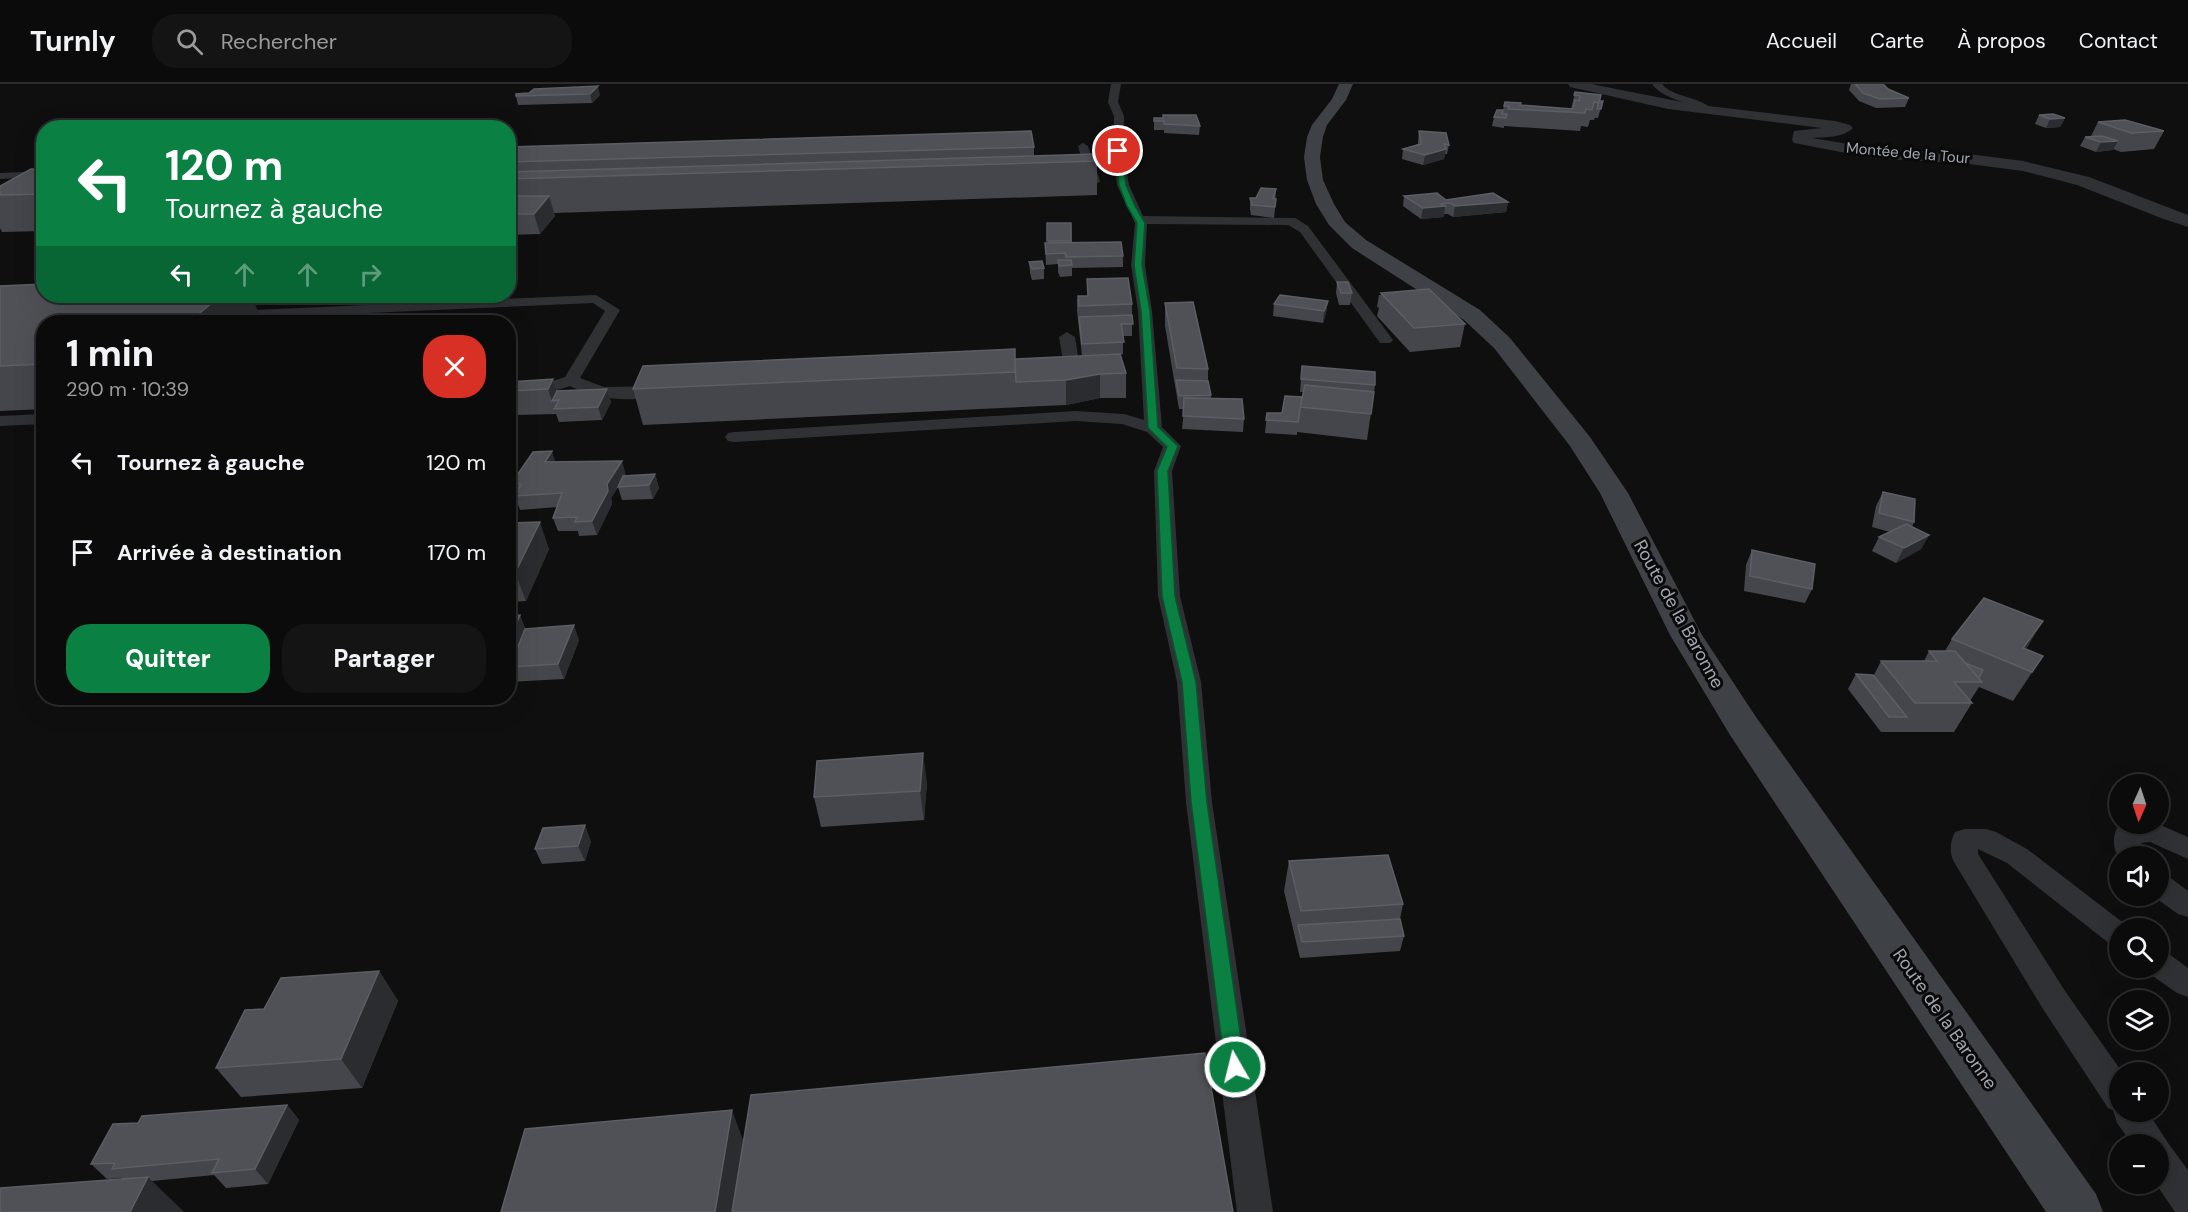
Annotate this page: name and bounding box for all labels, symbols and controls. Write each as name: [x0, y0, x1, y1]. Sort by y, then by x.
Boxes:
search box: [152, 14, 572, 68]
text: Turnly: [30, 23, 116, 60]
icon: search: [173, 25, 206, 58]
text: Rechercher: [221, 27, 337, 56]
text: Accueil: [1766, 27, 1837, 55]
text: Carte: [1870, 27, 1924, 55]
text: À propos: [1957, 27, 2046, 55]
text: Contact: [2079, 27, 2158, 55]
pin: [1092, 125, 1143, 176]
icon: arrive: [1101, 134, 1134, 167]
text: 120 m: [165, 138, 283, 193]
street label: Montée de la Tour: [1845, 138, 1971, 168]
icon: left: [66, 144, 144, 222]
text: Tournez à gauche: [165, 191, 383, 226]
icon: left: [165, 258, 198, 291]
icon: ahead: [228, 258, 261, 291]
icon: ahead: [291, 258, 324, 291]
icon: right: [354, 258, 387, 291]
text: 1 min: [66, 330, 154, 377]
button: close: [423, 335, 486, 398]
text: 290 m · 10:39: [66, 376, 189, 402]
icon: left: [66, 446, 99, 479]
text: Tournez à gauche: [117, 448, 305, 477]
text: 120 m: [426, 448, 486, 477]
street label: Route de la Baronne: [1628, 535, 1730, 693]
icon: arrive: [66, 536, 99, 569]
text: Arrivée à destination: [117, 538, 342, 567]
text: 170 m: [427, 538, 486, 567]
button: Quitter: [66, 624, 270, 693]
button: Partager: [282, 624, 486, 693]
north arrow: [2109, 774, 2169, 834]
map controls: [2109, 774, 2169, 1194]
button: sound: [2109, 846, 2169, 906]
button: search: [2109, 918, 2169, 978]
street label: Route de la Baronne: [1887, 944, 2003, 1094]
button: layers: [2109, 990, 2169, 1050]
position arrow: [1203, 1035, 1267, 1099]
button: +: [2109, 1062, 2169, 1122]
button: −: [2109, 1134, 2169, 1194]

